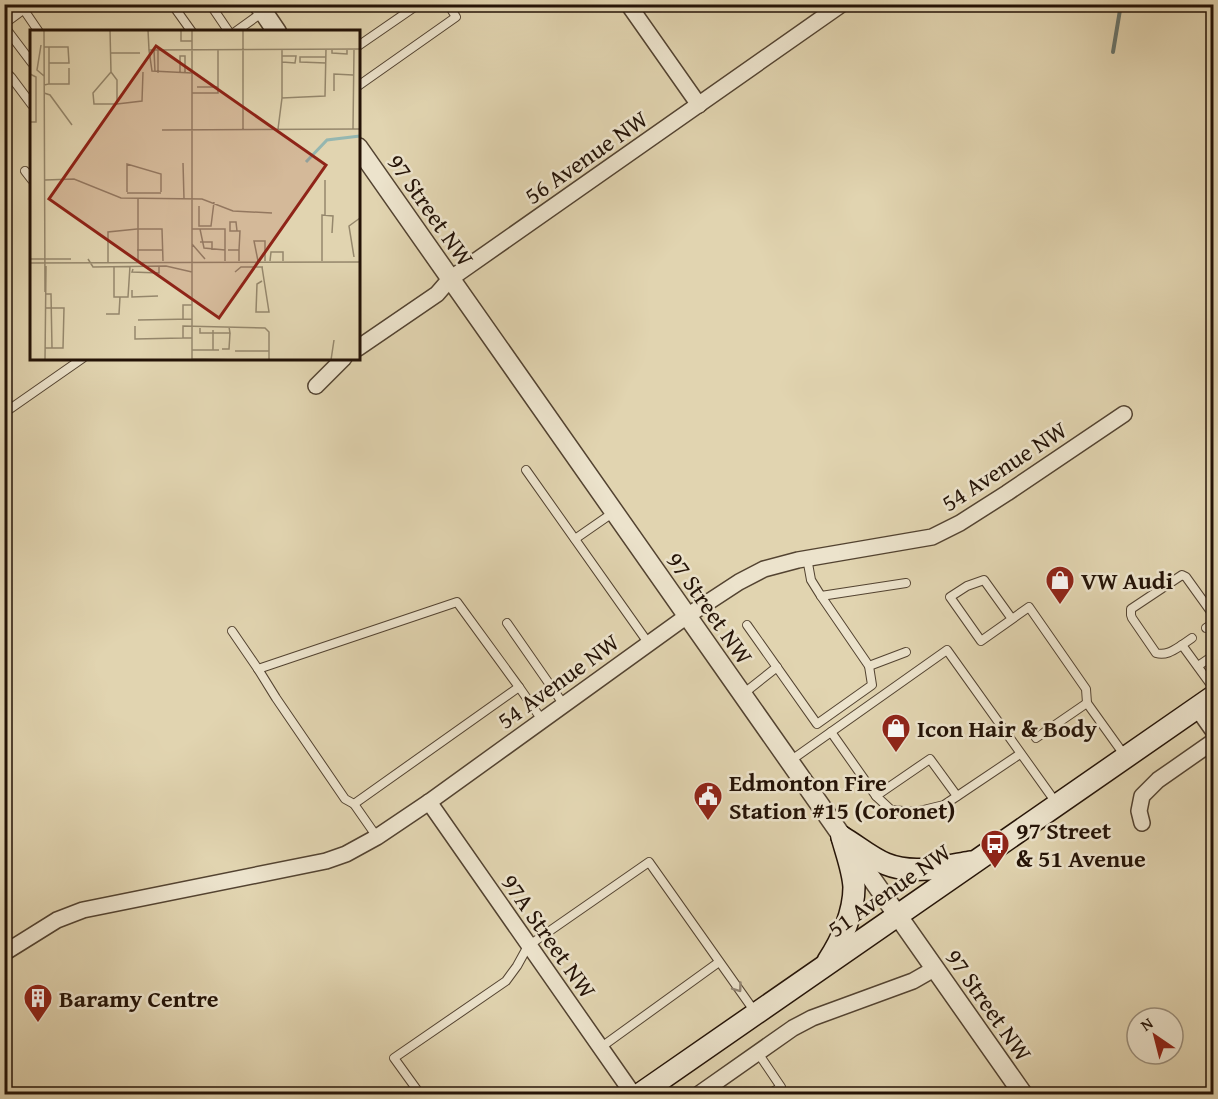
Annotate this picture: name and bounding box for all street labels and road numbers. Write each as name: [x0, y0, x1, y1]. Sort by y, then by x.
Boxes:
street label: 56 Avenue NW: [517, 101, 655, 212]
street label: 97 Street NW: [379, 147, 483, 274]
street label: 54 Avenue NW: [934, 412, 1074, 520]
street label: 97 Street NW: [658, 545, 762, 672]
street label: 54 Avenue NW: [490, 624, 627, 737]
street label: 51 Avenue NW: [820, 834, 958, 945]
street label: 97A Street NW: [493, 867, 605, 1006]
street label: 97 Street NW: [937, 942, 1041, 1069]

